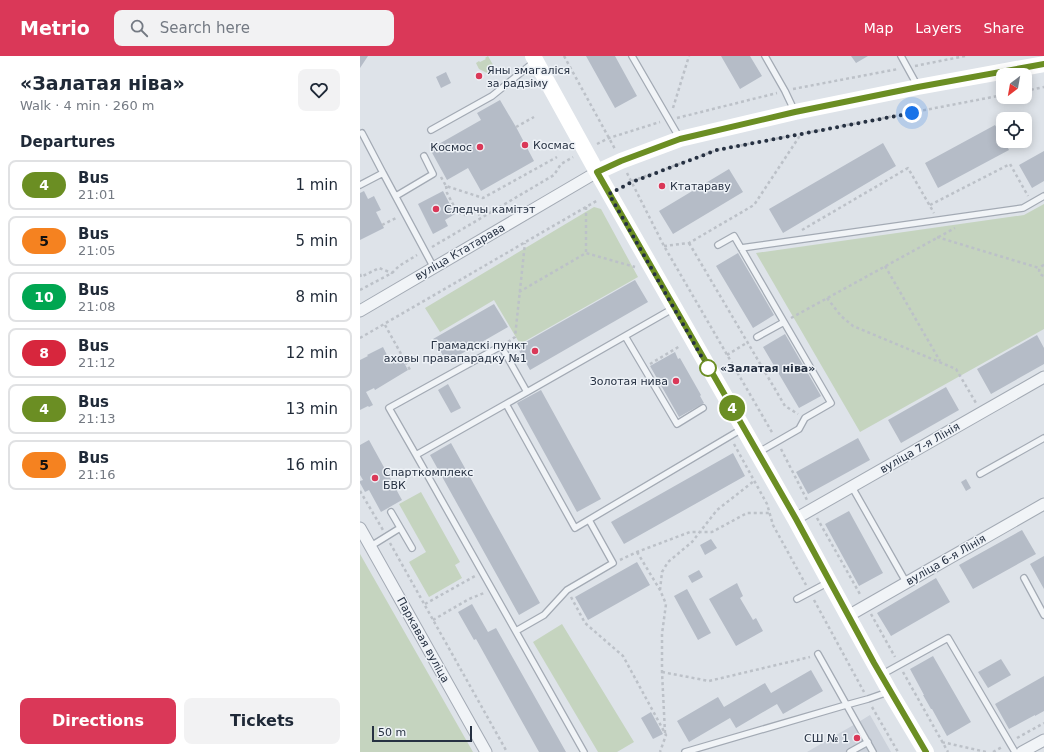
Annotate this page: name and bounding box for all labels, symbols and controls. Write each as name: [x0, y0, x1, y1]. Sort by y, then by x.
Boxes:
search box: [114, 10, 394, 46]
text: Metrio: [20, 17, 90, 39]
icon: search: [128, 17, 150, 39]
text: Search here: [160, 19, 250, 37]
text: Map: [864, 20, 893, 36]
text: Layers: [915, 20, 962, 36]
text: Share: [984, 20, 1024, 36]
place label: Яны змагаліся за радзіму: [487, 64, 570, 90]
north arrow: [996, 68, 1032, 104]
map controls: [996, 68, 1032, 148]
button: heart: [298, 69, 340, 111]
marker: Яны змагаліся за радзіму: [474, 71, 484, 81]
text: «Залатая ніва»: [20, 72, 185, 94]
text: Walk · 4 min · 260 m: [20, 98, 154, 113]
your location: [902, 103, 922, 123]
button: locate: [996, 112, 1032, 148]
text: Departures: [20, 133, 115, 151]
place label: Космас: [533, 139, 575, 152]
marker: Космас: [520, 140, 530, 150]
place label: Космос: [430, 141, 472, 154]
marker: Космос: [475, 142, 485, 152]
text: Bus: [78, 169, 109, 187]
text: 1 min: [295, 176, 338, 194]
text: 4: [39, 177, 49, 193]
place label: Ктатараву: [670, 180, 731, 193]
marker: Ктатараву: [657, 181, 667, 191]
text: 21:01: [78, 187, 115, 202]
place label: Следчы камітэт: [444, 203, 536, 216]
marker: Следчы камітэт: [431, 204, 441, 214]
street label: вуліца Ктатарава: [413, 221, 507, 283]
text: Bus: [78, 225, 109, 243]
text: 5 min: [295, 232, 338, 250]
text: 5: [39, 233, 49, 249]
text: 21:05: [78, 243, 115, 258]
text: Bus: [78, 281, 109, 299]
text: 8 min: [295, 288, 338, 306]
text: 10: [34, 289, 54, 305]
text: 21:08: [78, 299, 115, 314]
text: Bus: [78, 337, 109, 355]
place label: Грамадскі пункт аховы правапарадку №1: [384, 339, 528, 365]
text: 12 min: [286, 344, 338, 362]
text: 8: [39, 345, 49, 361]
marker: Грамадскі пункт аховы правапарадку №1: [530, 346, 540, 356]
text: 21:12: [78, 355, 115, 370]
marker: «Залатая ніва»: [699, 359, 717, 377]
place label: «Залатая ніва»: [720, 362, 815, 375]
place label: Золотая нива: [590, 375, 668, 388]
marker: Золотая нива: [671, 376, 681, 386]
text: Bus: [78, 393, 109, 411]
line badge: 4: [719, 395, 745, 421]
text: 13 min: [286, 400, 338, 418]
text: 4: [727, 400, 737, 416]
text: 4: [39, 401, 49, 417]
text: 21:13: [78, 411, 115, 426]
street label: вуліца 7-я Лінія: [878, 420, 962, 476]
text: Bus: [78, 449, 109, 467]
text: 16 min: [286, 456, 338, 474]
text: 5: [39, 457, 49, 473]
place label: Спарткомплекс БВК: [383, 466, 473, 492]
text: 21:16: [78, 467, 115, 482]
marker: Спарткомплекс БВК: [370, 473, 380, 483]
street label: вуліца 6-я Лінія: [904, 532, 988, 588]
street label: Паркавая вуліца: [394, 595, 452, 685]
button: Directions: [20, 698, 176, 744]
button: Tickets: [184, 698, 340, 744]
scale bar: [372, 724, 472, 743]
text: 50 m: [378, 726, 406, 739]
place label: СШ № 1: [804, 732, 849, 745]
marker: СШ № 1: [852, 733, 862, 743]

